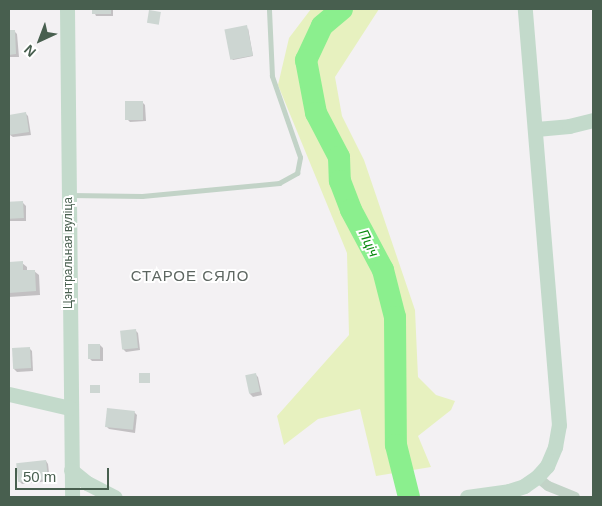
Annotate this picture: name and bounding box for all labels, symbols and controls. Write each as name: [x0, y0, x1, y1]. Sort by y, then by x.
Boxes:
north arrow: [15, 15, 65, 65]
text: N: [21, 42, 39, 60]
street label: Цэнтральная вуліца: [62, 197, 76, 309]
water label: Пціч: [355, 227, 383, 259]
district label: СТАРОЕ СЯЛО: [129, 267, 251, 285]
scale bar: [18, 458, 111, 490]
text: 50 m: [23, 468, 56, 485]

